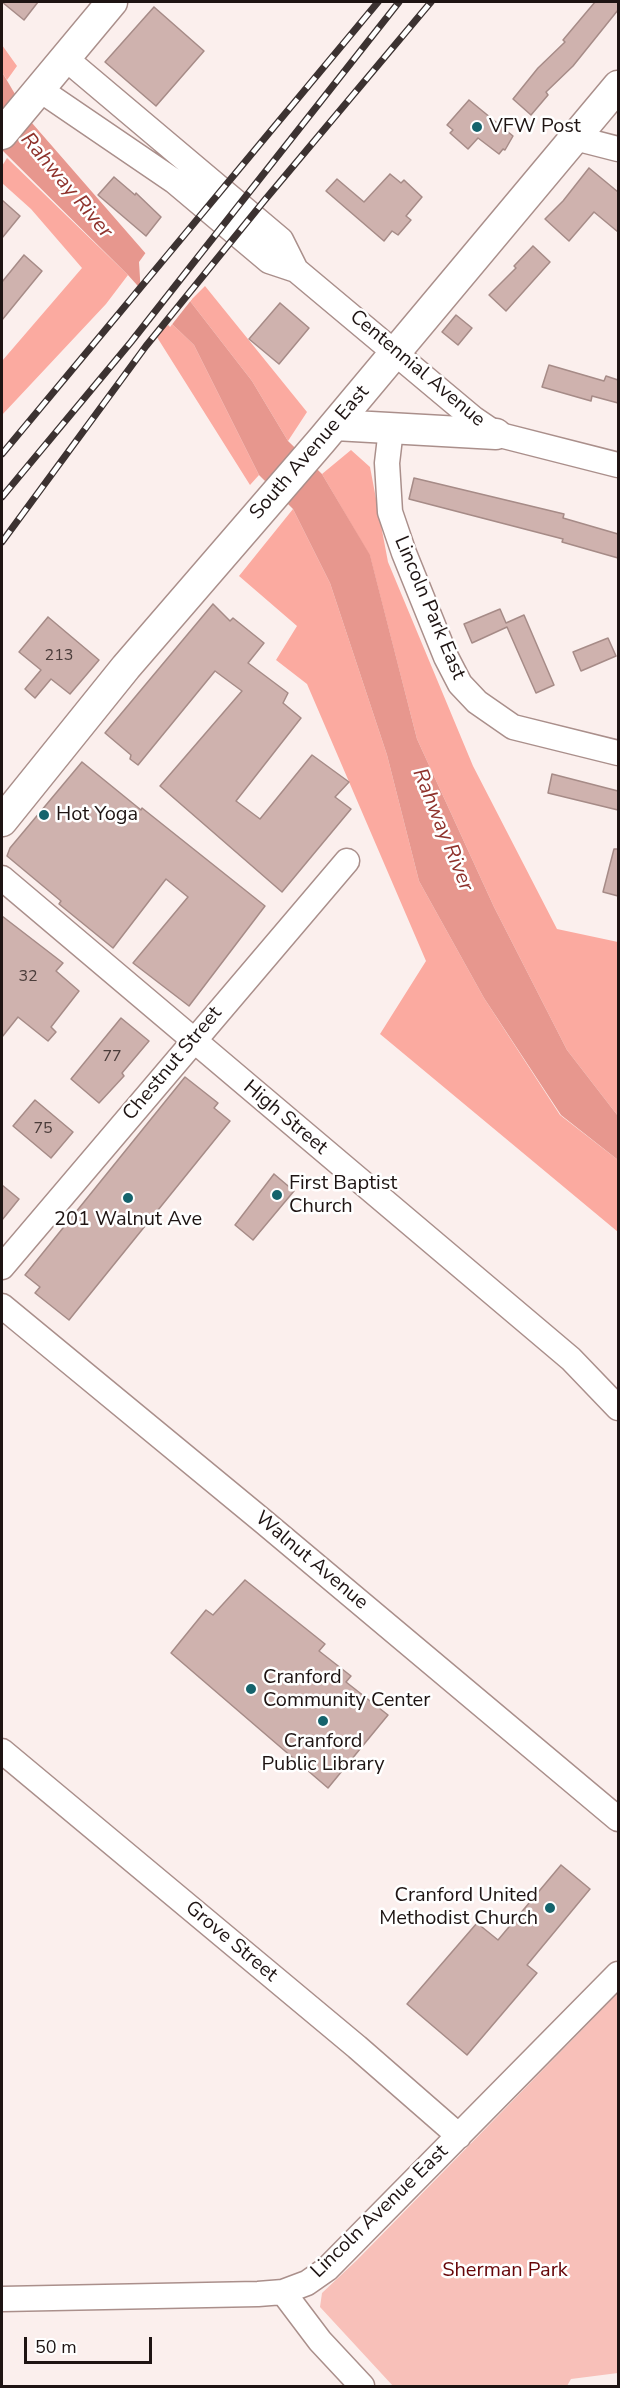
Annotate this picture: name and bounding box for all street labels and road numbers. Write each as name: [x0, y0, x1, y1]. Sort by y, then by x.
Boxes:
street label: Centennial Avenue: [344, 305, 490, 433]
street label: South Avenue East: [245, 381, 375, 525]
street label: Lincoln Park East: [388, 533, 470, 683]
street label: Chestnut Street: [118, 1002, 228, 1126]
street label: High Street: [238, 1076, 332, 1160]
street label: Walnut Avenue: [250, 1507, 372, 1615]
street label: Grove Street: [180, 1896, 282, 1988]
street label: Lincoln Avenue East: [306, 2140, 454, 2284]

